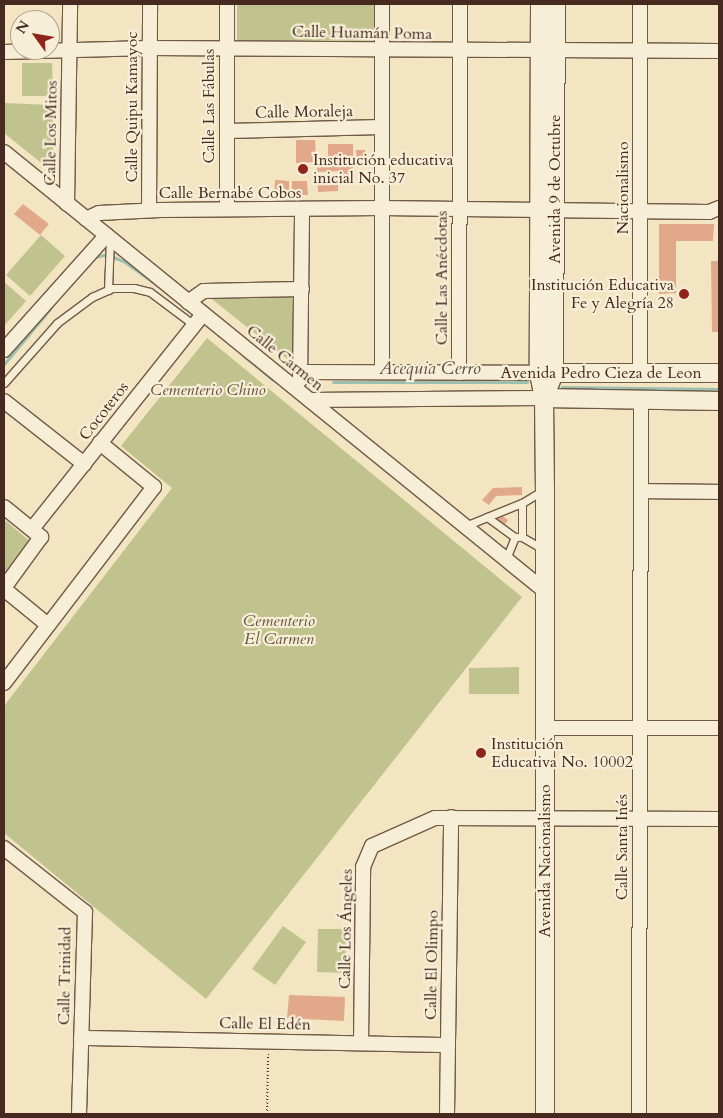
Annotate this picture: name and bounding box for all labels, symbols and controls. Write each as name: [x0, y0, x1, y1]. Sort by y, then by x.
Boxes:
north arrow: [10, 10, 60, 60]
text: N: [11, 17, 34, 38]
street label: Calle Huamán Poma: [292, 22, 432, 44]
street label: Calle Quipu Kamayoc: [122, 31, 142, 183]
street label: Calle Las Fábulas: [199, 49, 219, 163]
street label: Calle Los Mitos: [40, 80, 62, 186]
street label: Calle Moraleja: [255, 102, 353, 122]
street label: Avenida 9 de Octubre: [545, 114, 565, 264]
street label: Nacionalismo: [613, 141, 633, 235]
place label: Institución educativa inicial No. 37: [313, 150, 453, 188]
marker: Institución educativa inicial No. 37: [297, 163, 309, 175]
street label: Calle Bernabé Cobos: [159, 183, 301, 203]
street label: Calle Las Anécdotas: [432, 211, 452, 345]
place label: Institución Educativa Fe y Alegría 28: [531, 275, 674, 313]
marker: Institución Educativa Fe y Alegría 28: [678, 288, 690, 300]
street label: Calle Carmen: [243, 321, 327, 395]
water label: Acequia Cerro: [379, 358, 481, 380]
street label: Avenida Pedro Cieza de Leon: [500, 363, 702, 383]
street label: Cocoteros: [75, 378, 133, 444]
park label: Cementerio Chino: [150, 380, 266, 400]
park label: Cementerio El Carmen: [243, 611, 315, 649]
place label: Institución Educativa No. 10002: [491, 734, 633, 772]
marker: Institución Educativa No. 10002: [475, 747, 487, 759]
street label: Avenida Nacionalismo: [535, 784, 555, 938]
street label: Calle Santa Inés: [612, 794, 632, 900]
street label: Calle Los Ángeles: [335, 869, 357, 989]
street label: Calle El Olimpo: [421, 910, 443, 1020]
street label: Calle Trinidad: [55, 927, 75, 1025]
street label: Calle El Edén: [219, 1014, 311, 1034]

